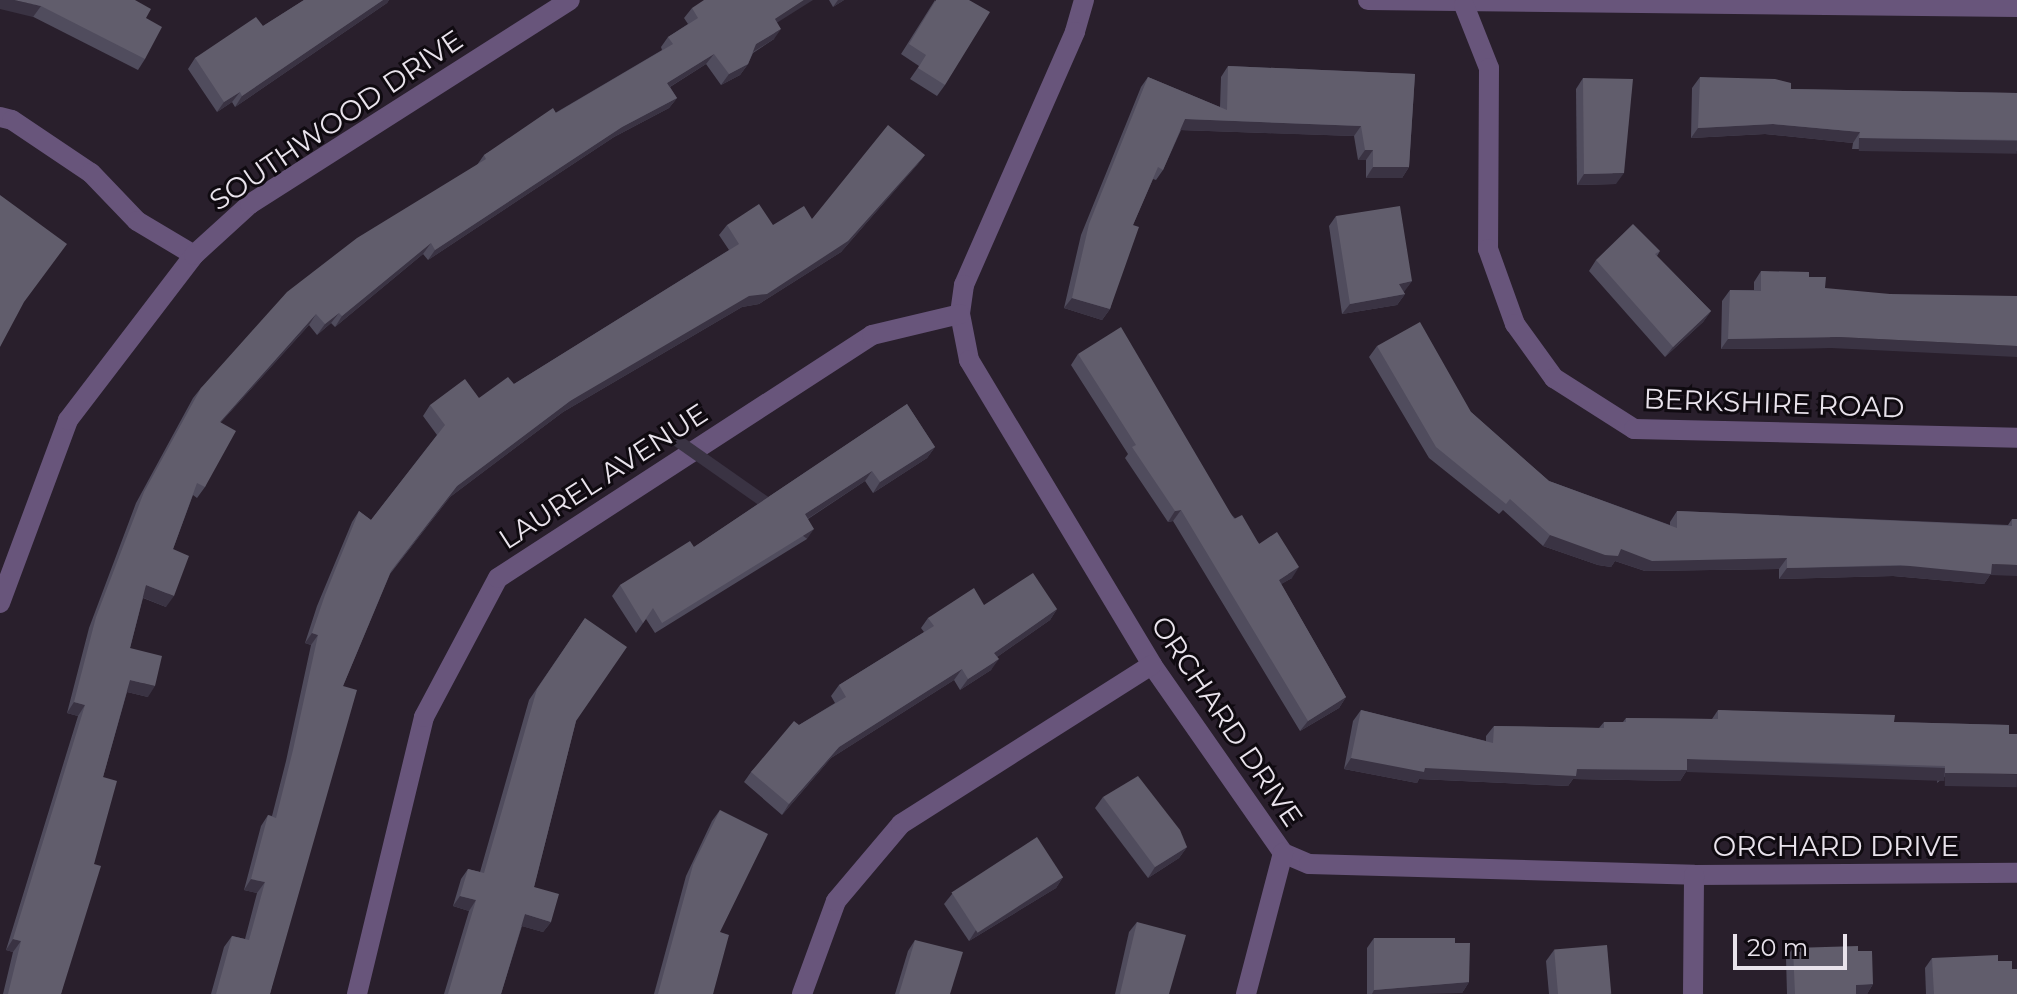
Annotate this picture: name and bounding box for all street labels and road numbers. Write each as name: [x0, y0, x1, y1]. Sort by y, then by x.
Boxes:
street label: SOUTHWOOD DRIVE: [203, 23, 469, 217]
street label: BERKSHIRE ROAD: [1643, 382, 1905, 424]
street label: LAUREL AVENUE: [492, 396, 714, 556]
street label: ORCHARD DRIVE: [1144, 609, 1310, 833]
street label: ORCHARD DRIVE: [1713, 829, 1959, 863]

